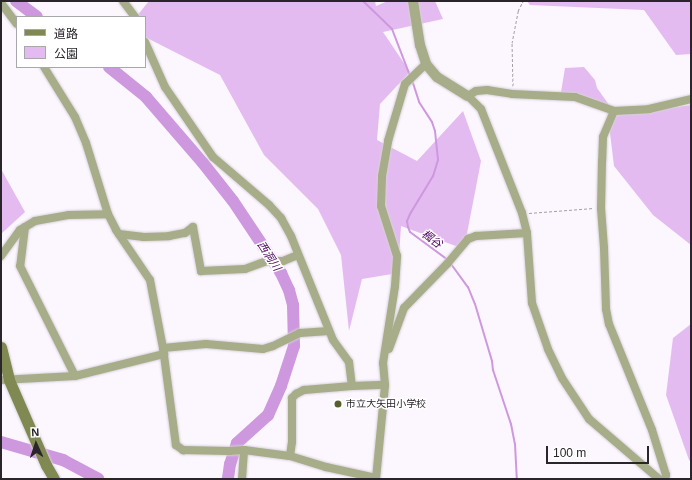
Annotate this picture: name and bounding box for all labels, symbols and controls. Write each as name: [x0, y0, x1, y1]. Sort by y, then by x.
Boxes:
legend: [16, 16, 146, 68]
text: 道路: [54, 27, 78, 41]
text: 公園: [54, 47, 78, 61]
water label: 楓谷: [419, 227, 445, 251]
water label: 西洞川: [254, 239, 284, 273]
place label: 市立大矢田小学校: [346, 398, 426, 410]
marker: 市立大矢田小学校: [333, 399, 343, 409]
north arrow: [16, 424, 56, 464]
text: N: [31, 426, 40, 438]
scale bar: [548, 438, 651, 464]
text: 100 m: [553, 446, 586, 460]

